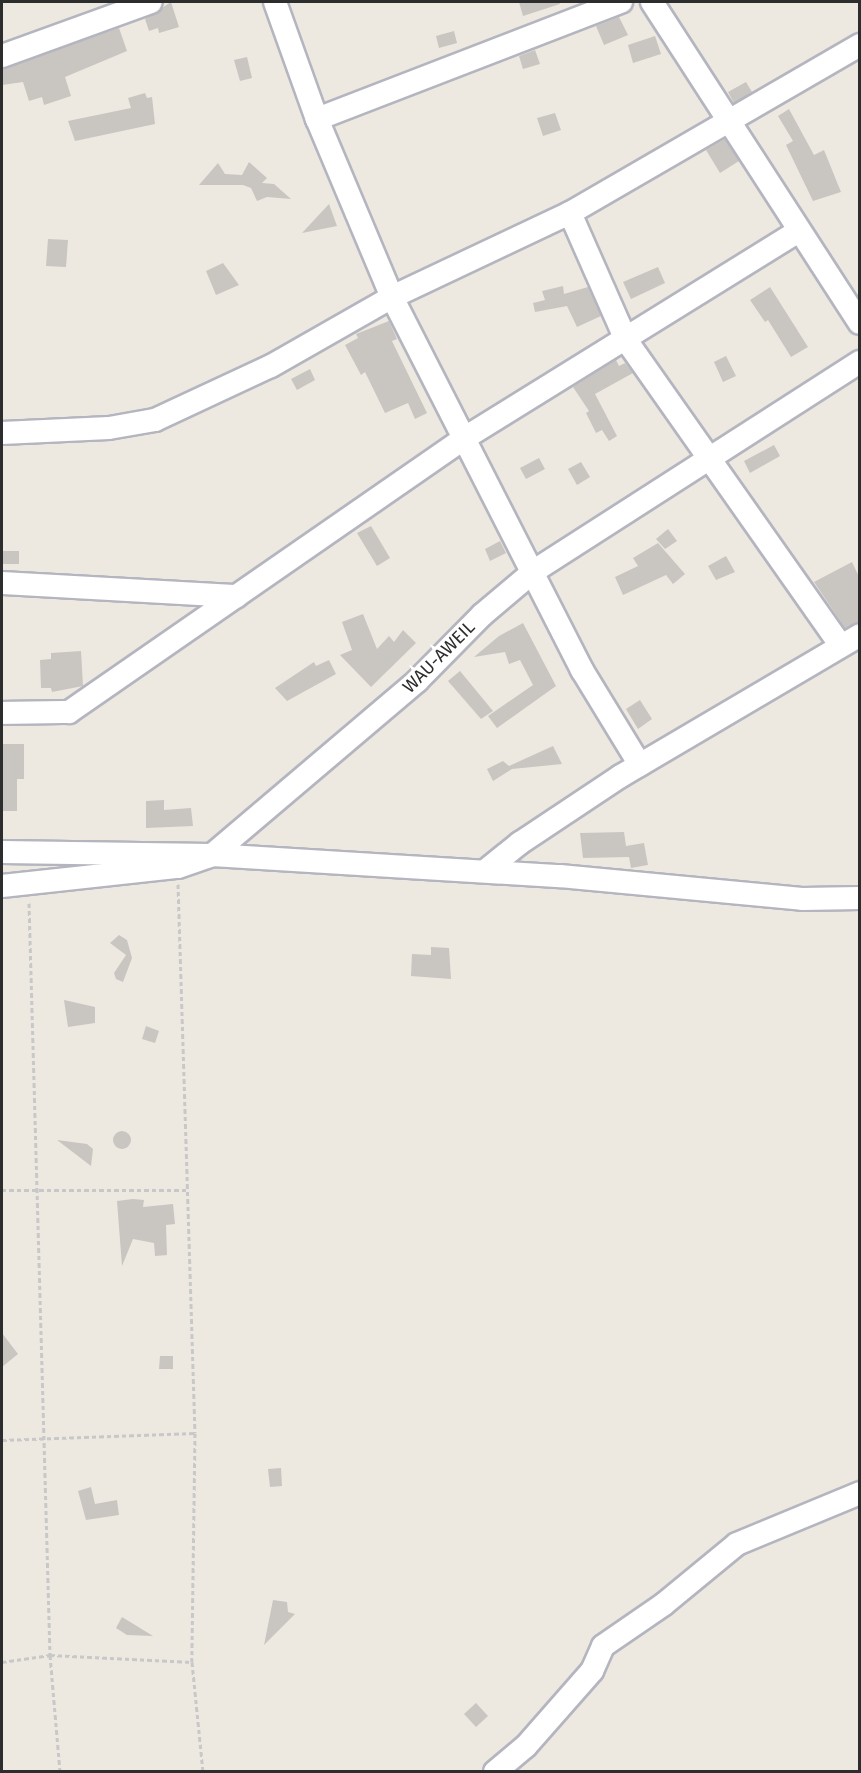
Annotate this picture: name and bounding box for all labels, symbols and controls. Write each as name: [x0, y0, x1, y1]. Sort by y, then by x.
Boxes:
street label: WAU-AWEIL: [398, 616, 480, 698]

